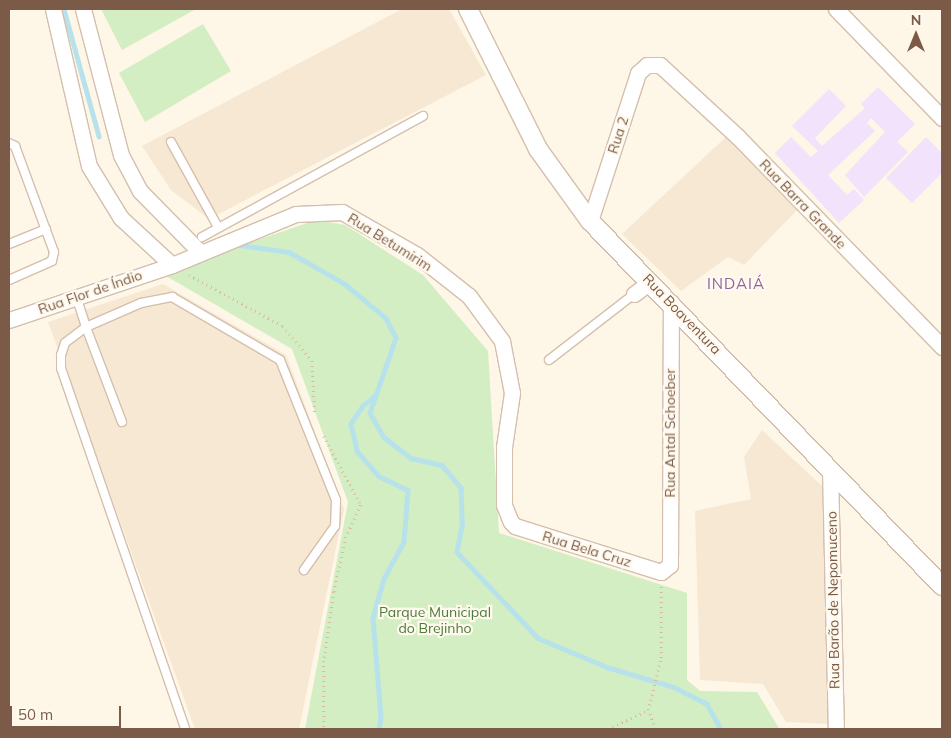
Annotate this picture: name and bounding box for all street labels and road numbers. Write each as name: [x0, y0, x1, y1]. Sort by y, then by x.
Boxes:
street label: Rua 2: [604, 114, 632, 156]
street label: Rua Barra Grande: [756, 156, 850, 252]
street label: Rua Betumirim: [345, 209, 435, 275]
street label: Rua Flor de Índio: [36, 266, 144, 318]
street label: Rua Boaventura: [639, 270, 725, 358]
street label: Rua Antal Schoeber: [662, 368, 678, 498]
street label: Rua Barão de Nepomuceno: [823, 511, 843, 689]
street label: Rua Bela Cruz: [540, 527, 634, 571]

